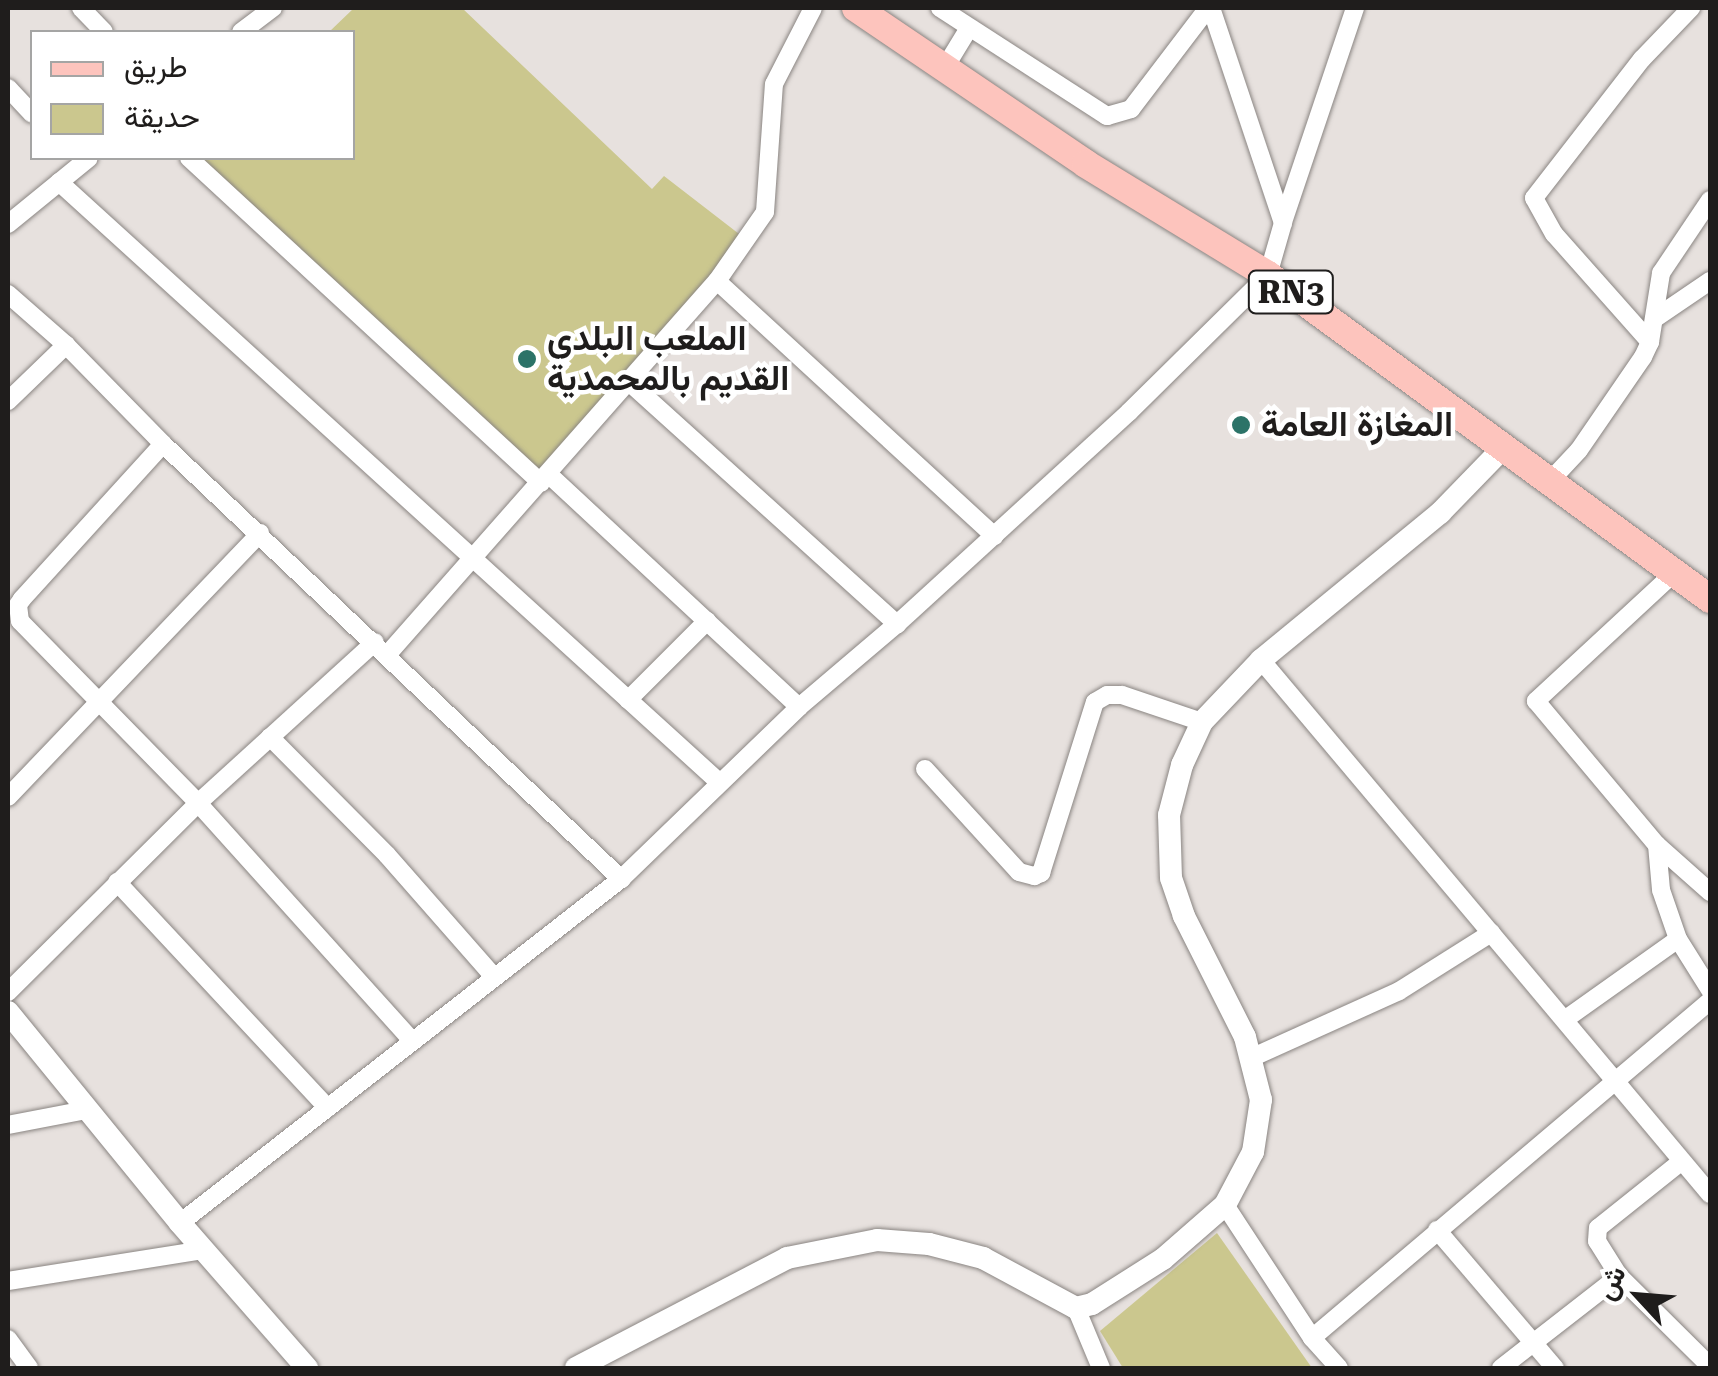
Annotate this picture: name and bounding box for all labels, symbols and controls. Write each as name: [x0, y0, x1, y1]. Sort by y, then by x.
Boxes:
legend: [30, 30, 355, 160]
text: طريق: [124, 49, 188, 84]
text: حديقة: [124, 99, 200, 134]
road number: RN3: [1246, 265, 1336, 319]
place label: الملعب البلدي القديم بالمحمدية: [547, 318, 789, 400]
marker: الملعب البلدي القديم بالمحمدية: [516, 348, 538, 370]
place label: المغازة العامة: [1261, 404, 1453, 446]
marker: المغازة العامة: [1230, 414, 1252, 436]
north arrow: [1588, 1246, 1688, 1346]
text: ش: [1588, 1260, 1633, 1305]

